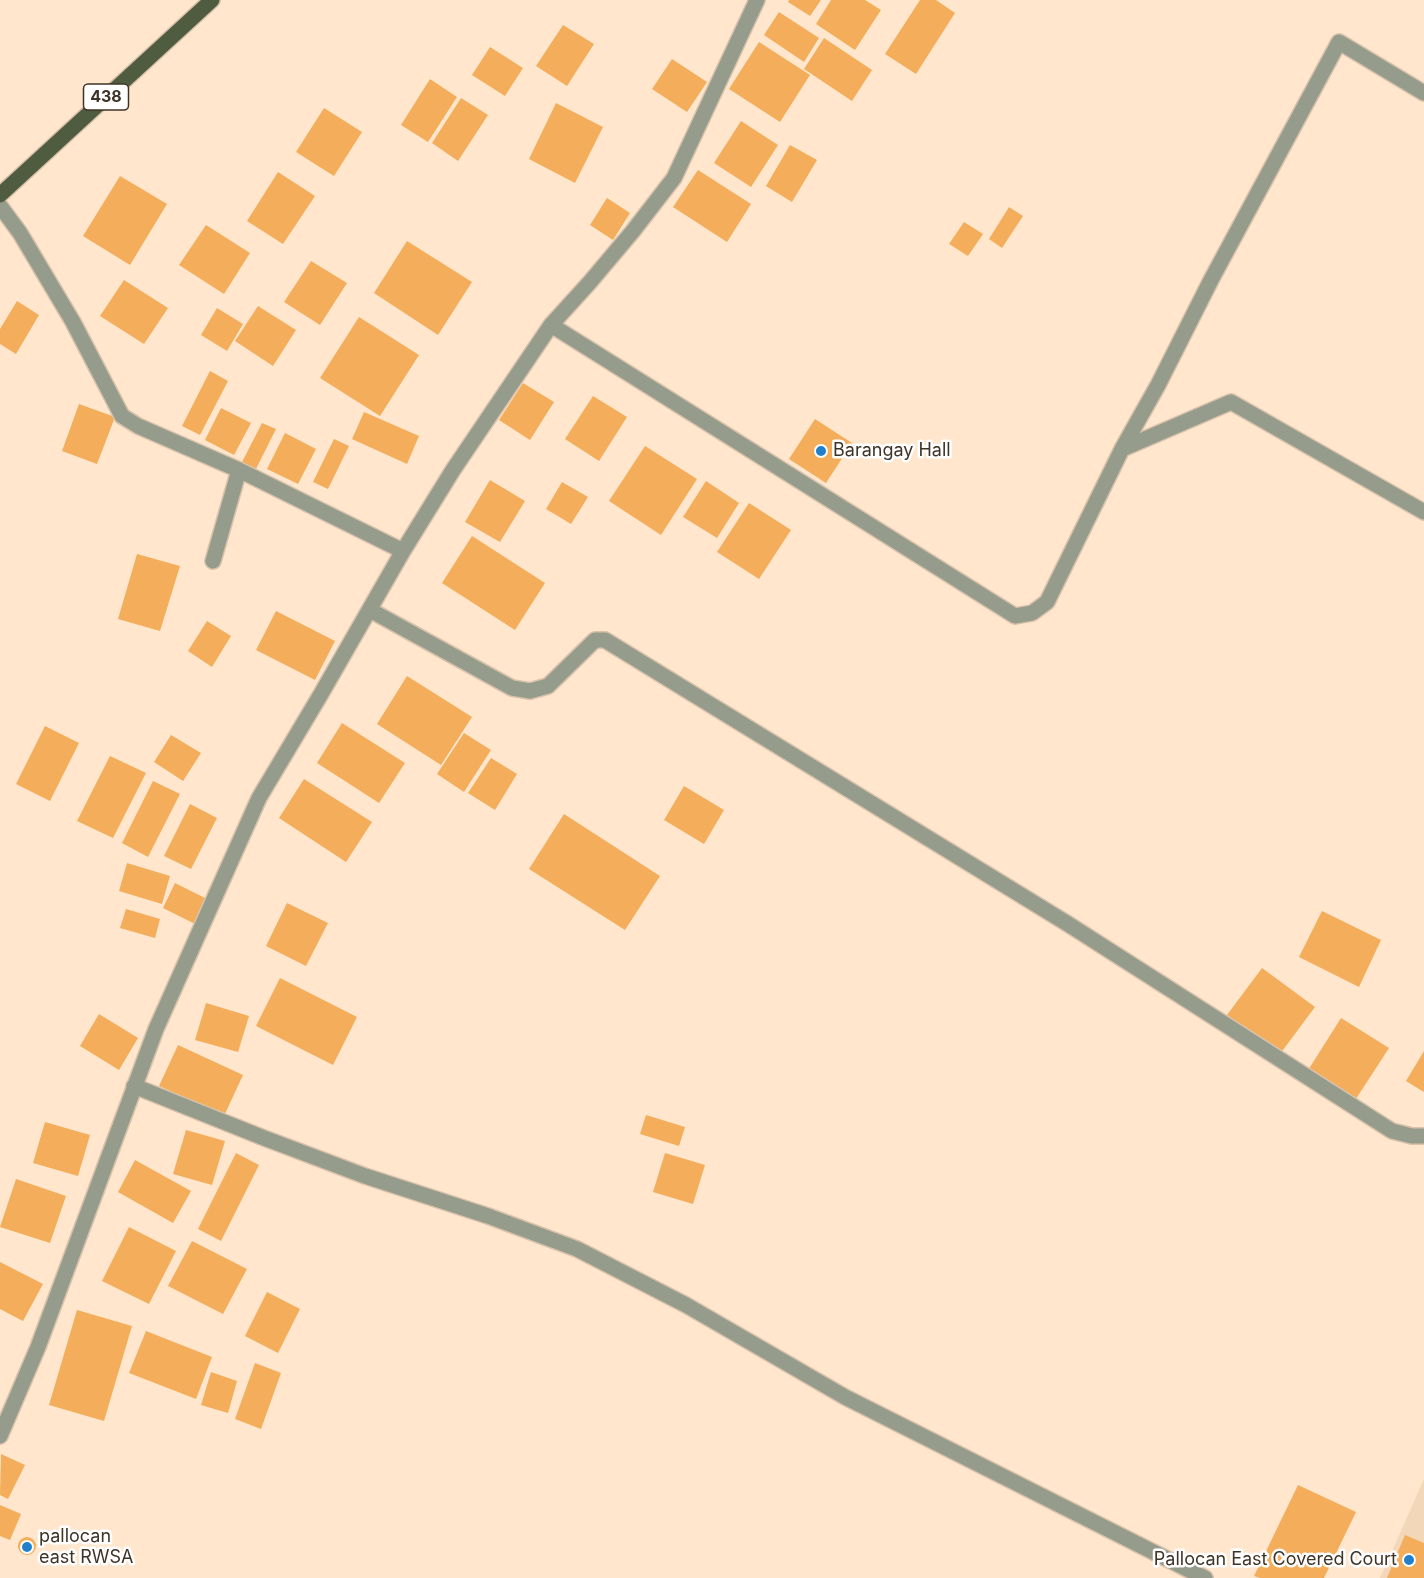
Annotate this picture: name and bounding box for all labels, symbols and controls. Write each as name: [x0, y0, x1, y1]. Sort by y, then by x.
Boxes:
road number: 438: [84, 84, 128, 110]
place label: Barangay Hall: [833, 440, 951, 462]
marker: Barangay Hall: [814, 444, 828, 458]
place label: pallocan east RWSA: [39, 1526, 134, 1568]
marker: pallocan east RWSA: [20, 1540, 34, 1554]
place label: Pallocan East Covered Court: [1154, 1549, 1397, 1571]
marker: Pallocan East Covered Court: [1402, 1553, 1416, 1567]

